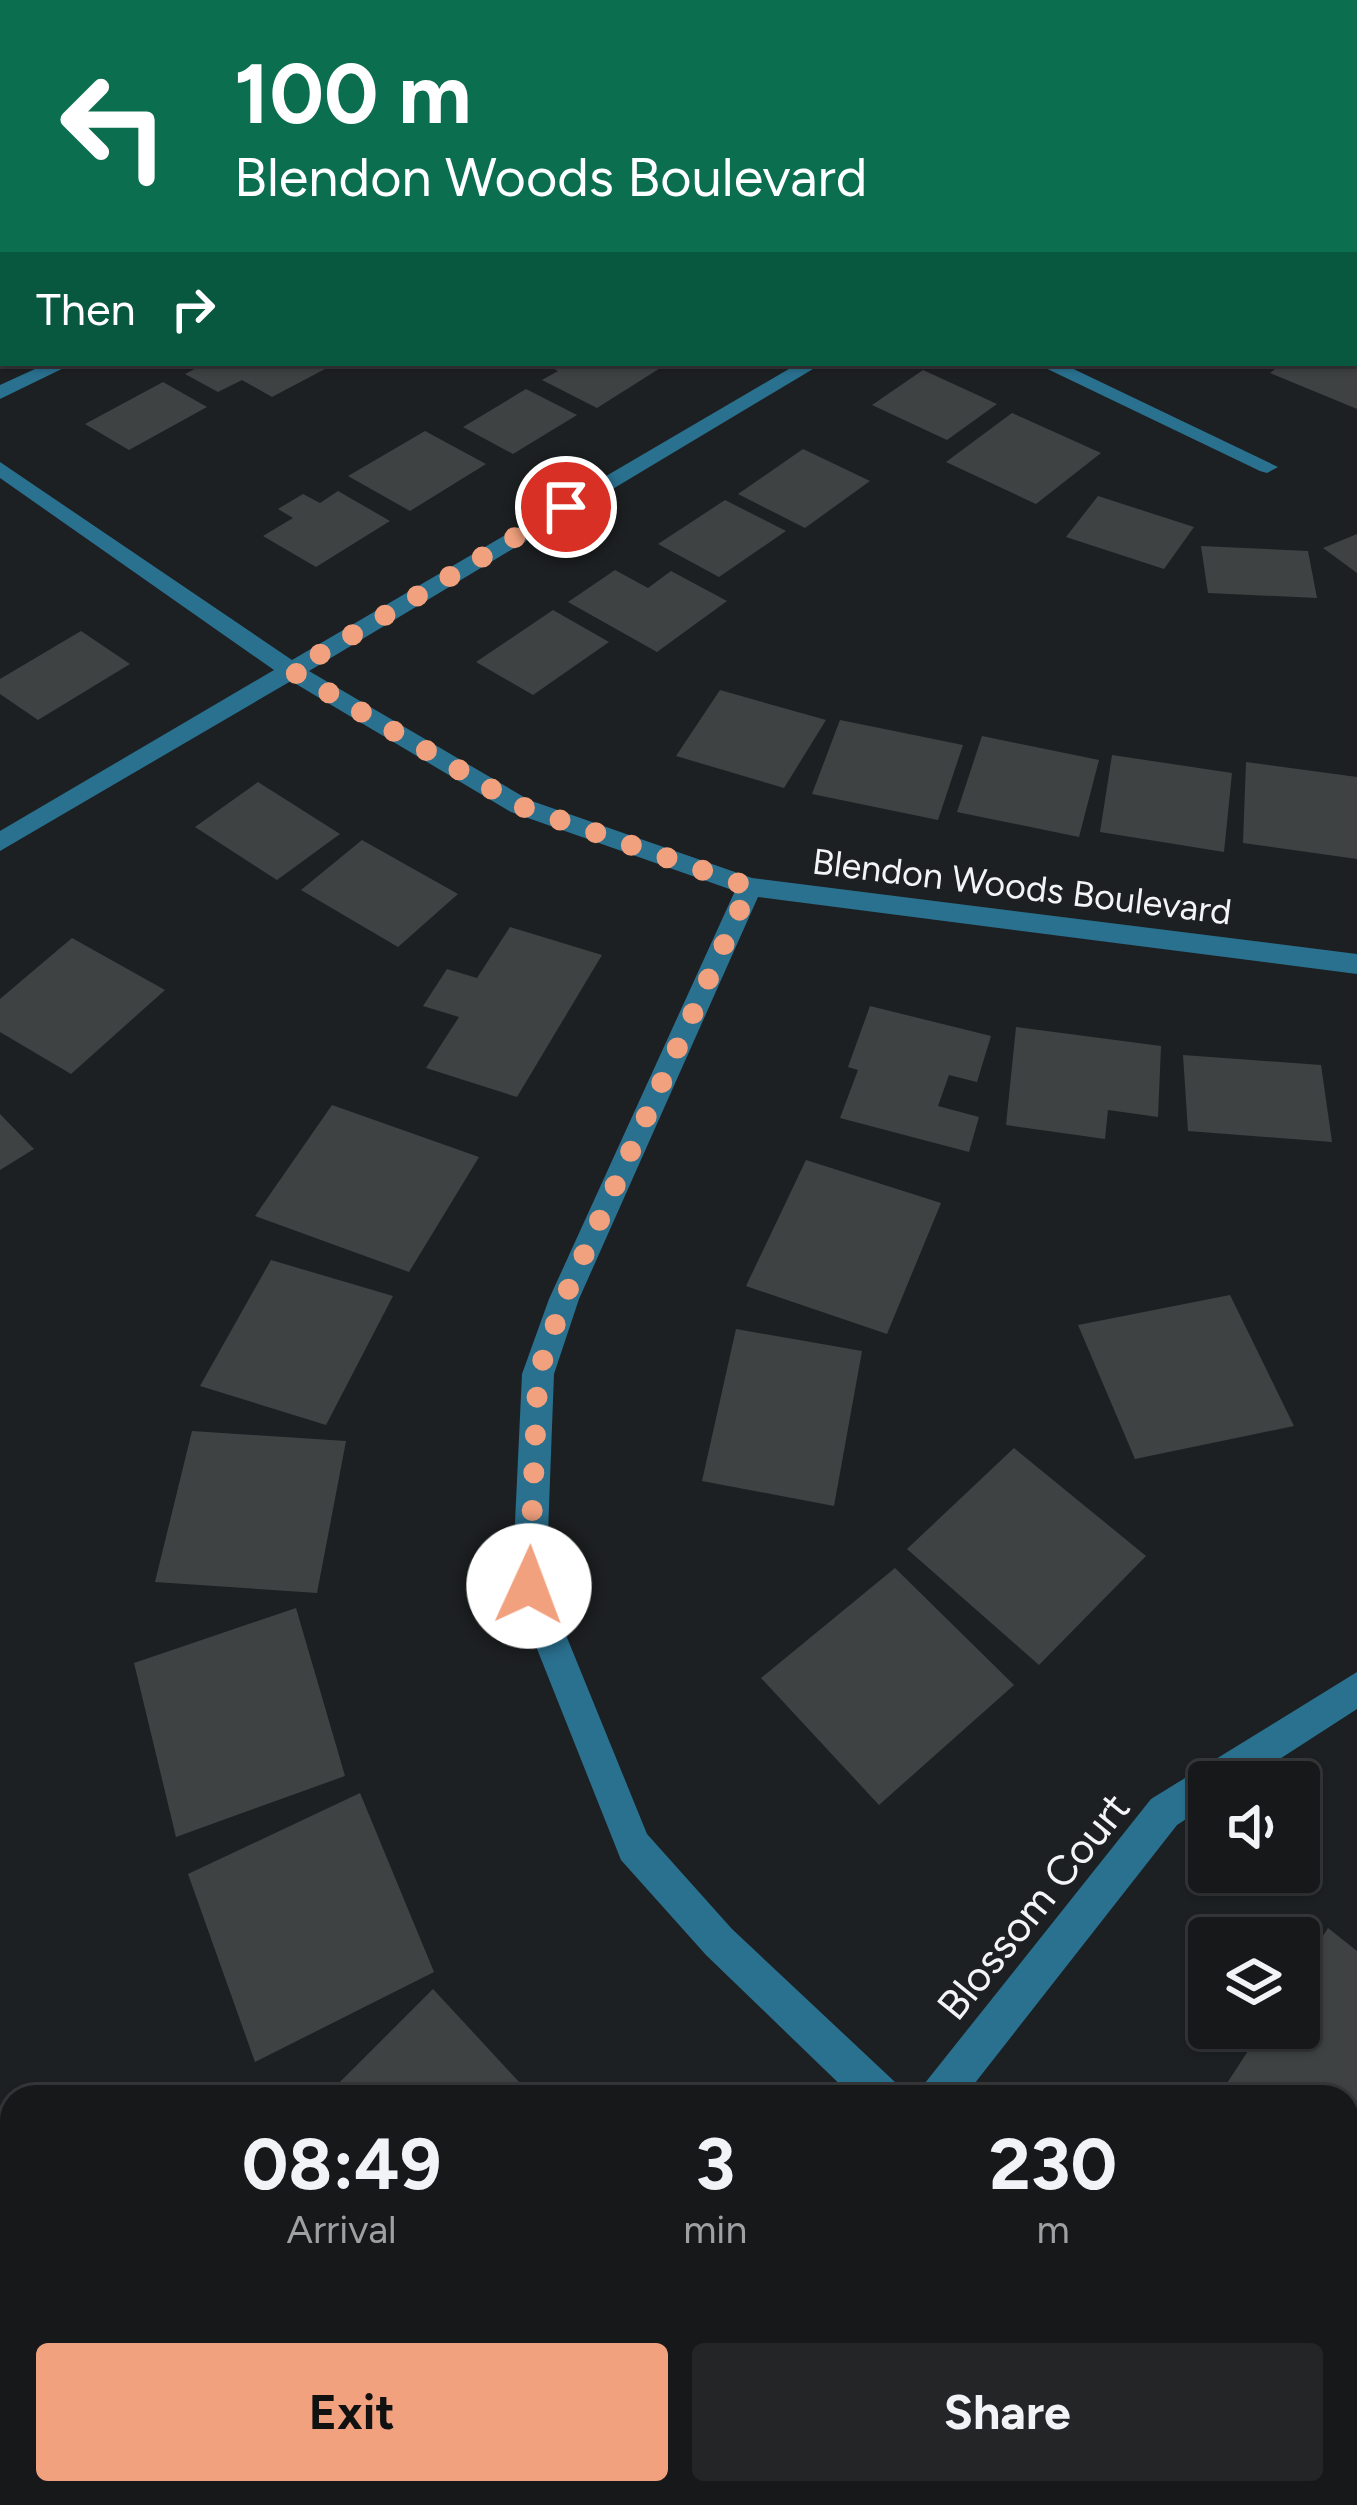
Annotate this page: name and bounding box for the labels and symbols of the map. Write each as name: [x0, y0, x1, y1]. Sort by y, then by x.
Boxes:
pin: [515, 456, 617, 558]
street label: Blendon Woods Boulevard: [810, 839, 1234, 934]
position arrow: [466, 1523, 592, 1649]
street label: Blossom Court: [926, 1783, 1140, 2030]

